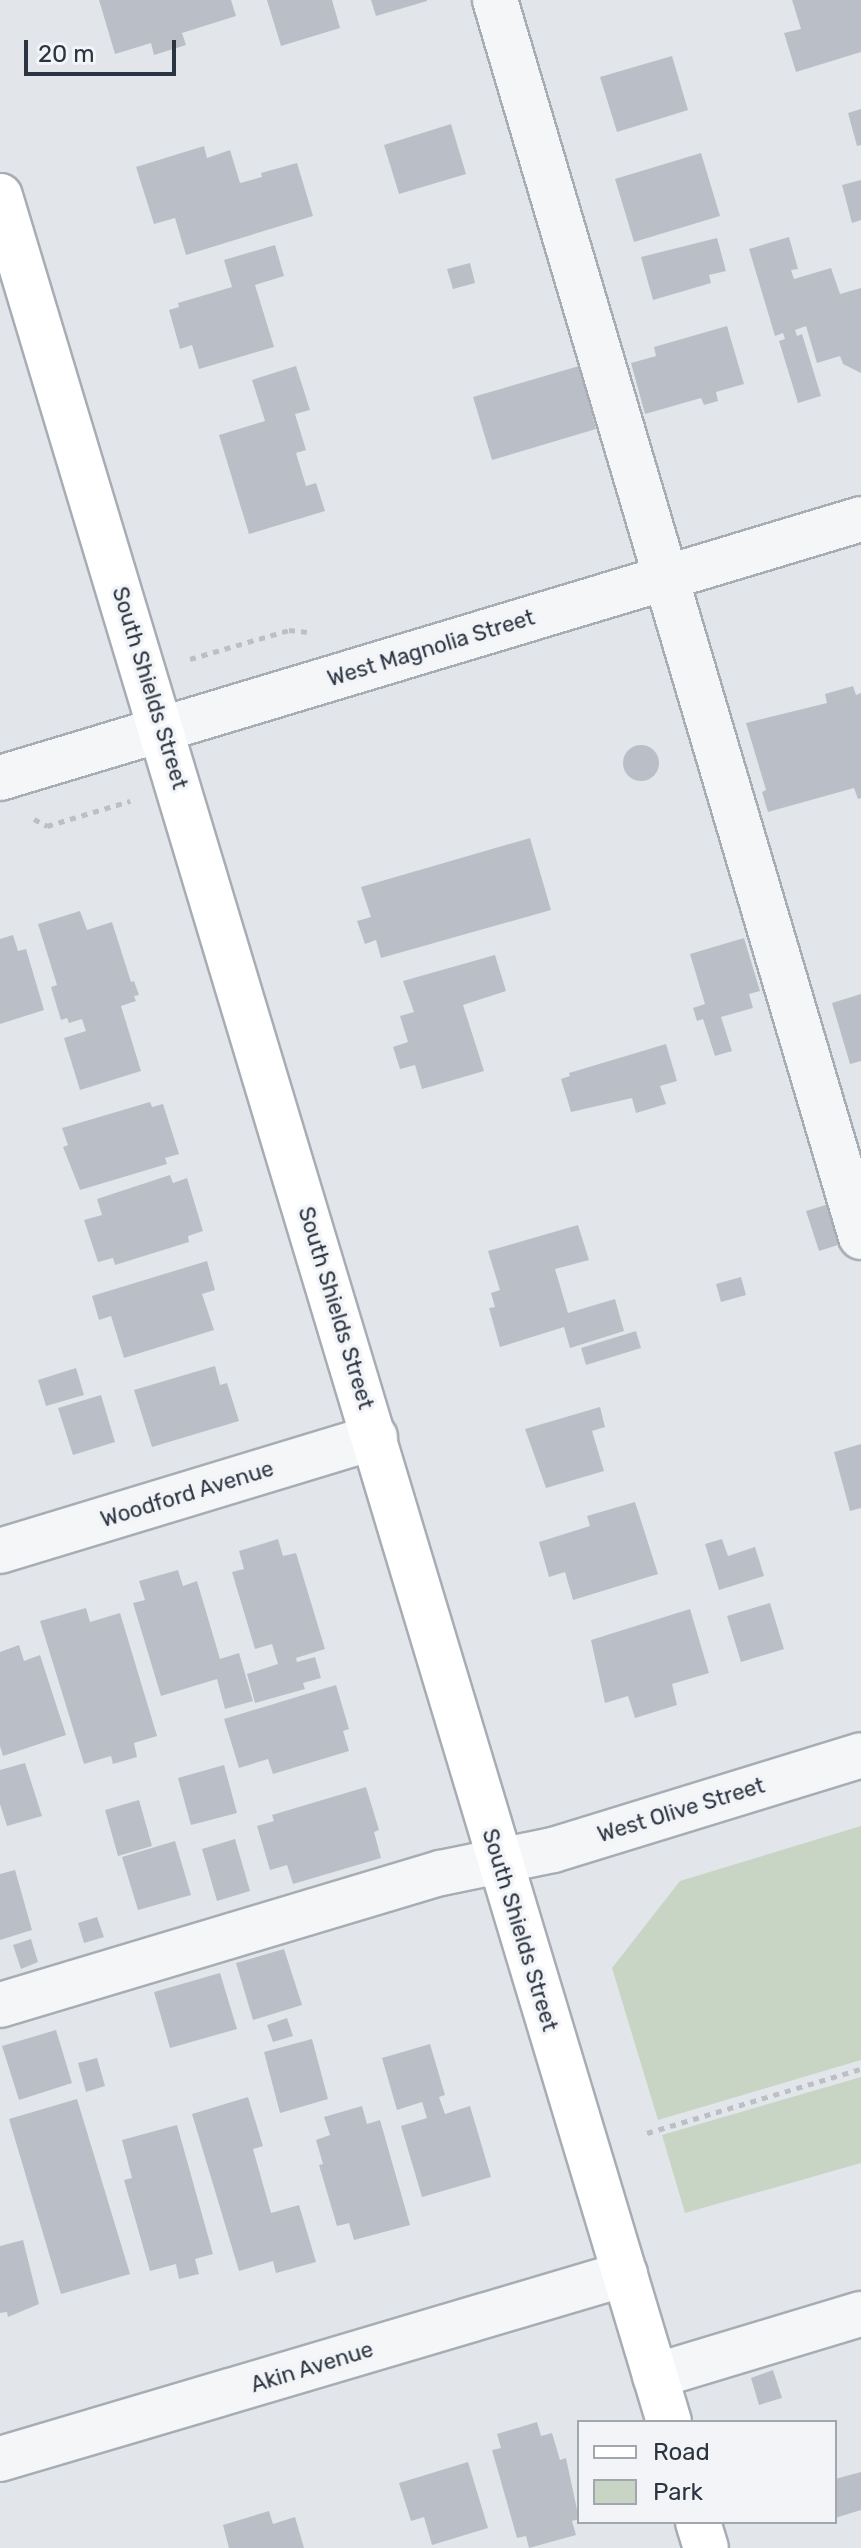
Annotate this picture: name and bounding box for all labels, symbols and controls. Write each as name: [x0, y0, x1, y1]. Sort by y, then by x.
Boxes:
scale bar: [28, 24, 180, 74]
text: 20 m: [38, 40, 95, 68]
street label: South Shields Street: [107, 584, 193, 792]
street label: West Magnolia Street: [324, 604, 538, 692]
street label: South Shields Street: [293, 1204, 379, 1412]
street label: Woodford Avenue: [97, 1455, 277, 1533]
street label: West Olive Street: [594, 1772, 768, 1848]
street label: South Shields Street: [477, 1826, 563, 2034]
street label: Akin Avenue: [247, 2336, 377, 2398]
legend: [577, 2420, 837, 2524]
text: Road: [653, 2438, 710, 2466]
text: Park: [653, 2478, 703, 2506]

